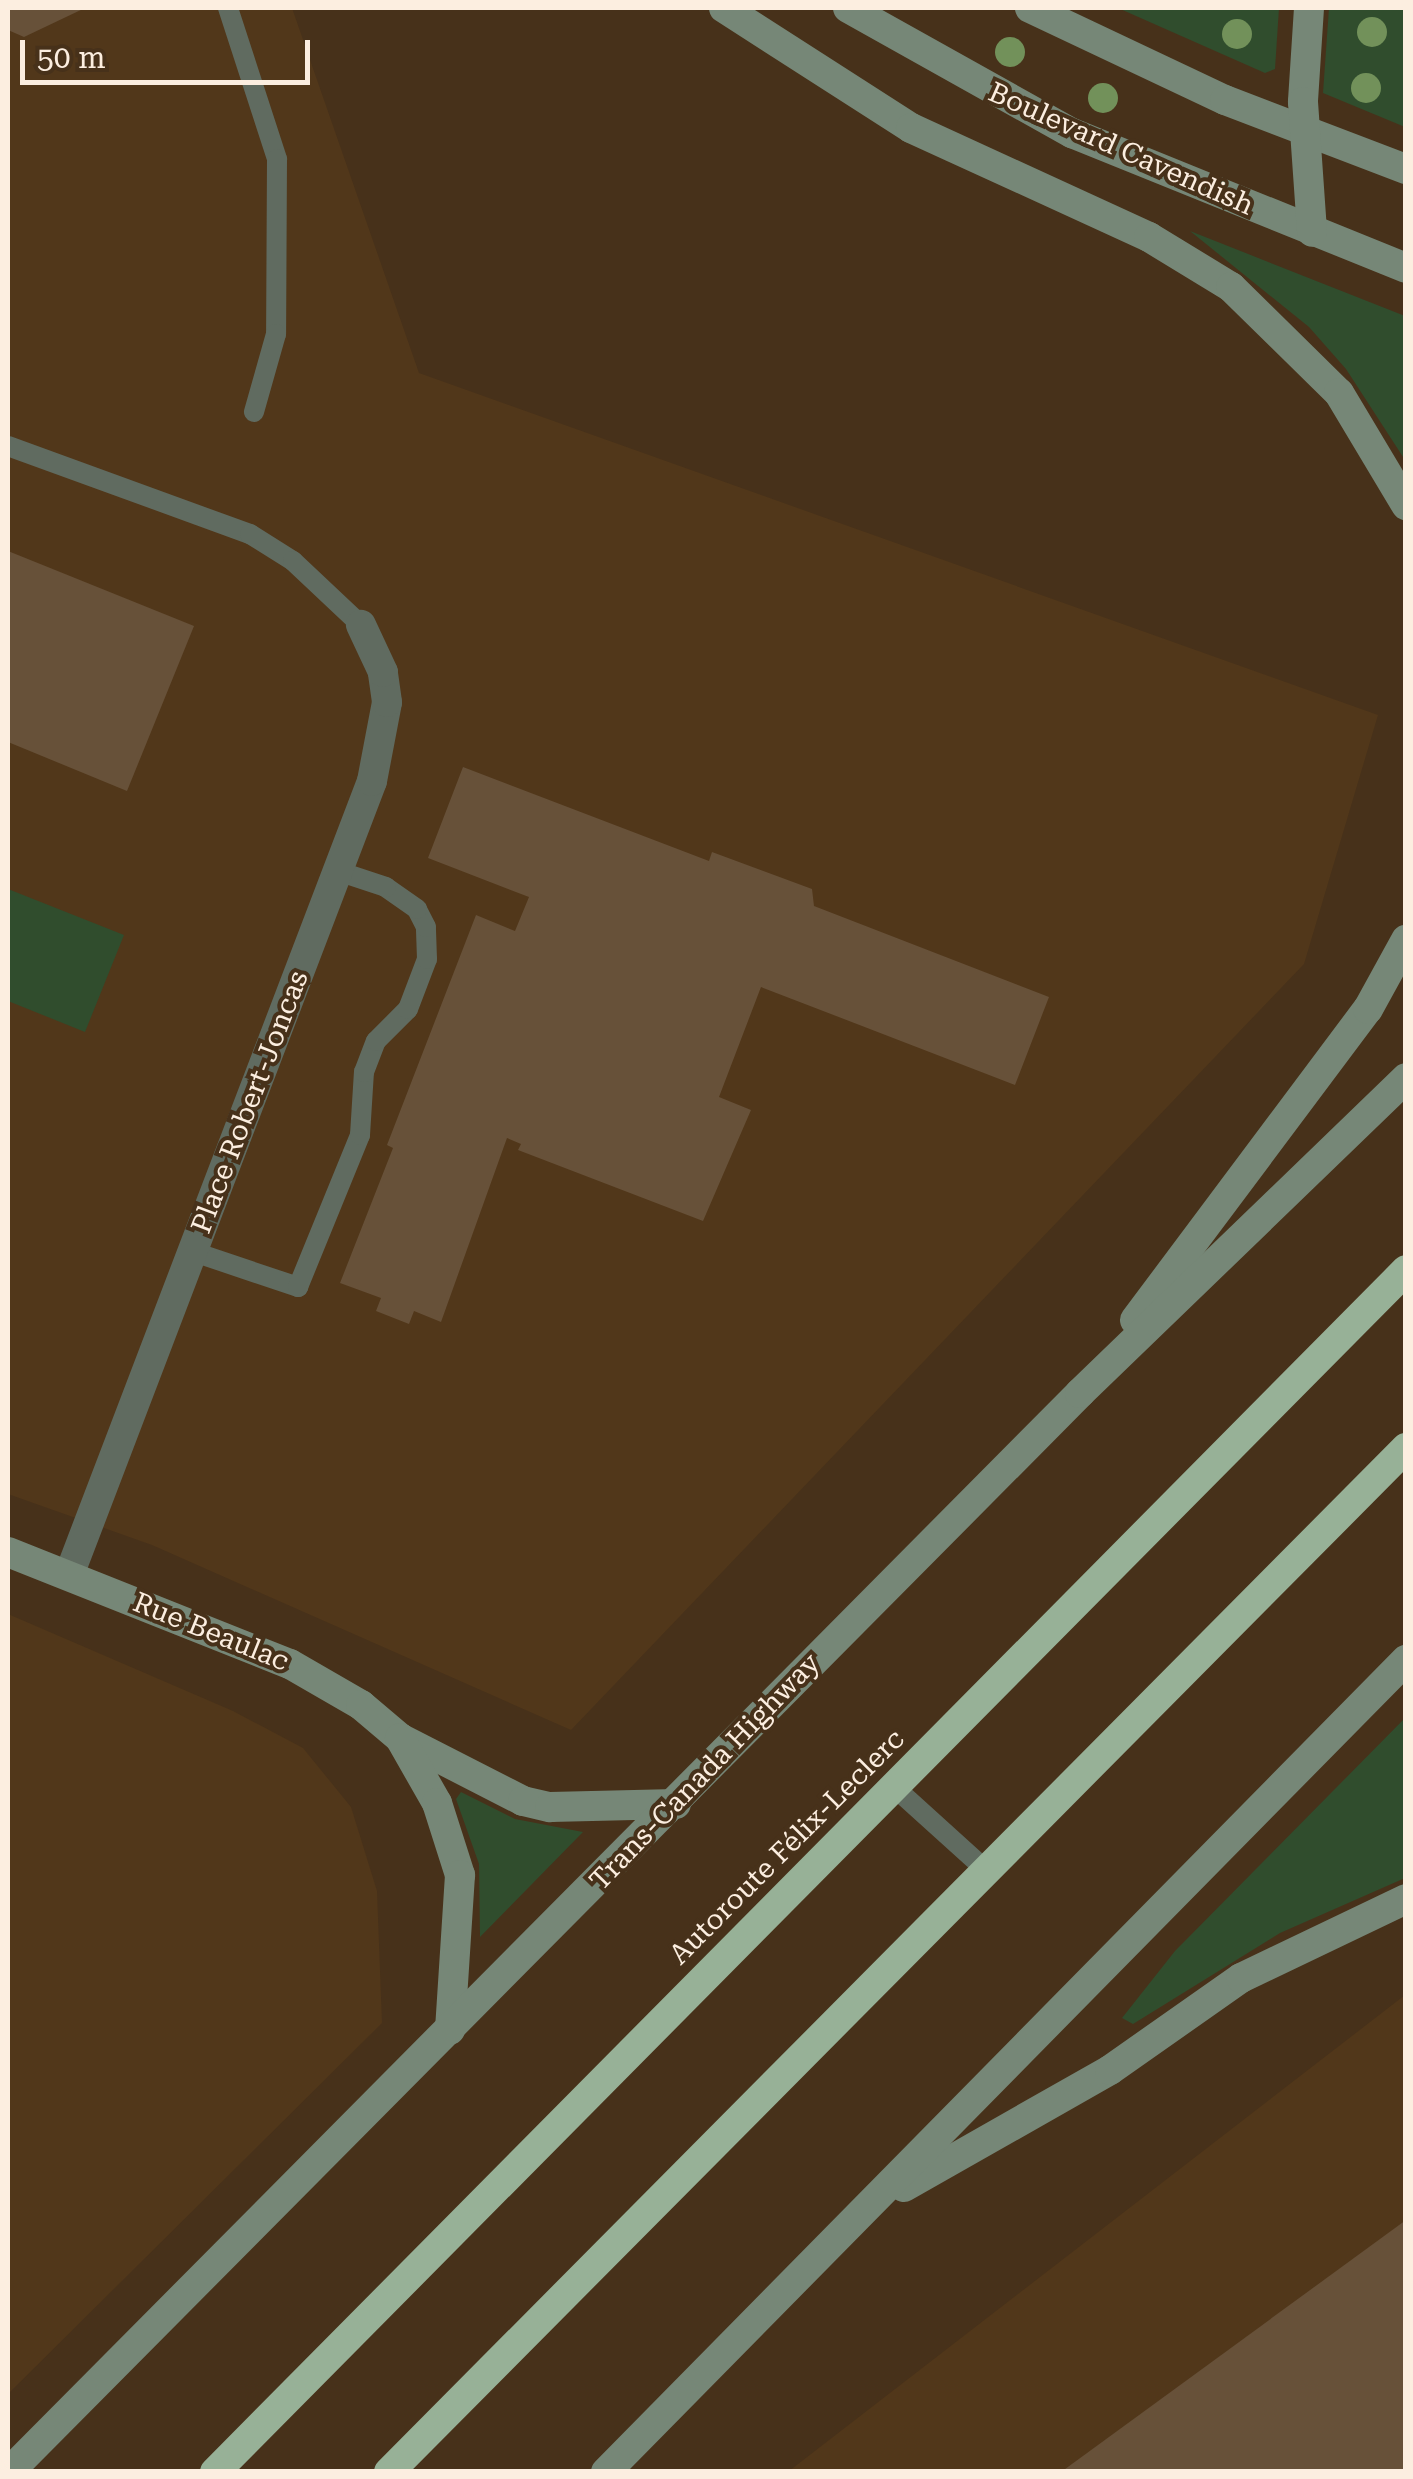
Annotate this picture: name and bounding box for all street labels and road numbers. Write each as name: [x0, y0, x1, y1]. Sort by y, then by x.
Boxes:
street label: Boulevard Cavendish: [983, 75, 1259, 223]
street label: Place Robert-Joncas: [184, 966, 316, 1238]
street label: Rue Beaulac: [128, 1586, 294, 1678]
street label: Trans-Canada Highway: [583, 1646, 827, 1898]
street label: Autoroute Félix-Leclerc: [663, 1723, 911, 1971]

